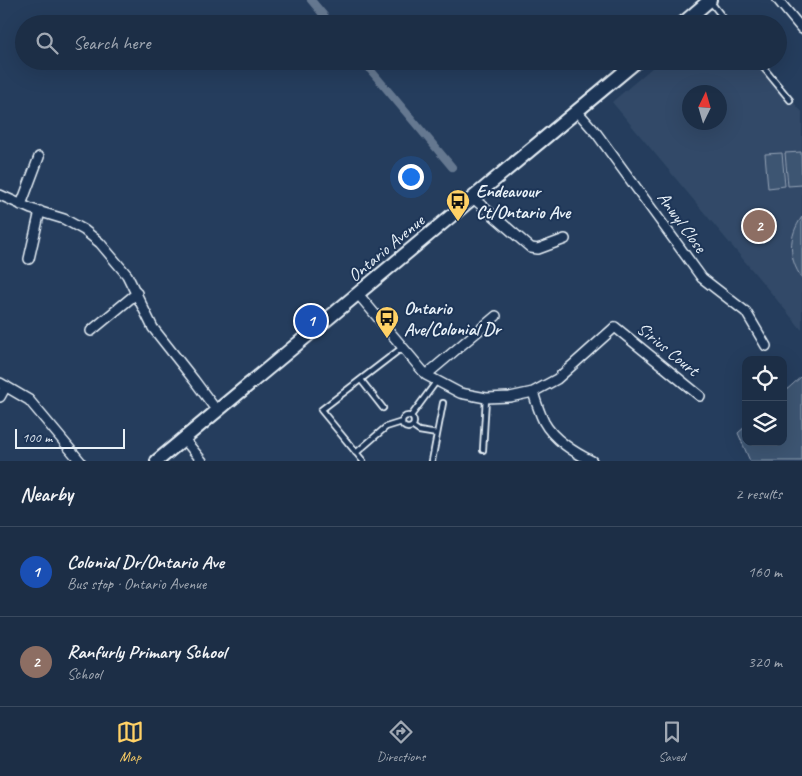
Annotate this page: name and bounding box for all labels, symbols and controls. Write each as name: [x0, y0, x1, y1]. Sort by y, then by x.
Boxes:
search box: [15, 15, 787, 70]
icon: search: [33, 29, 61, 57]
text: Search here: [73, 31, 150, 55]
north arrow: [682, 85, 727, 130]
your location: [398, 164, 424, 190]
place label: Endeavour Ct/Ontario Ave: [476, 180, 572, 223]
street label: Anwyl Close: [653, 187, 712, 258]
bus stop icon: Endeavour Ct/Ontario Ave: [445, 188, 471, 222]
pin: 2: [743, 207, 775, 245]
street label: Ontario Avenue: [343, 209, 429, 286]
place label: Ontario Ave/Colonial Dr: [404, 297, 503, 340]
pin: 1: [295, 302, 327, 340]
bus stop icon: Ontario Ave/Colonial Dr: [374, 305, 400, 339]
street label: Sirius Court: [633, 317, 705, 382]
map controls: [742, 356, 787, 446]
button: locate: [742, 356, 787, 401]
button: layers: [742, 401, 787, 446]
scale bar: [15, 426, 125, 449]
text: 100 m: [22, 429, 52, 446]
text: Nearby: [20, 481, 73, 507]
text: 2 results: [735, 484, 782, 504]
text: Colonial Dr/Ontario Ave: [67, 550, 224, 574]
text: 1: [32, 562, 40, 582]
text: 160 m: [748, 562, 782, 582]
text: Bus stop · Ontario Avenue: [67, 574, 206, 594]
text: Ranfurly Primary School: [67, 640, 226, 664]
text: 2: [32, 652, 40, 672]
text: 320 m: [748, 652, 782, 672]
text: School: [67, 664, 101, 684]
tab: Map: [116, 718, 144, 765]
tab: Directions: [377, 718, 425, 765]
tab: Saved: [658, 718, 686, 765]

